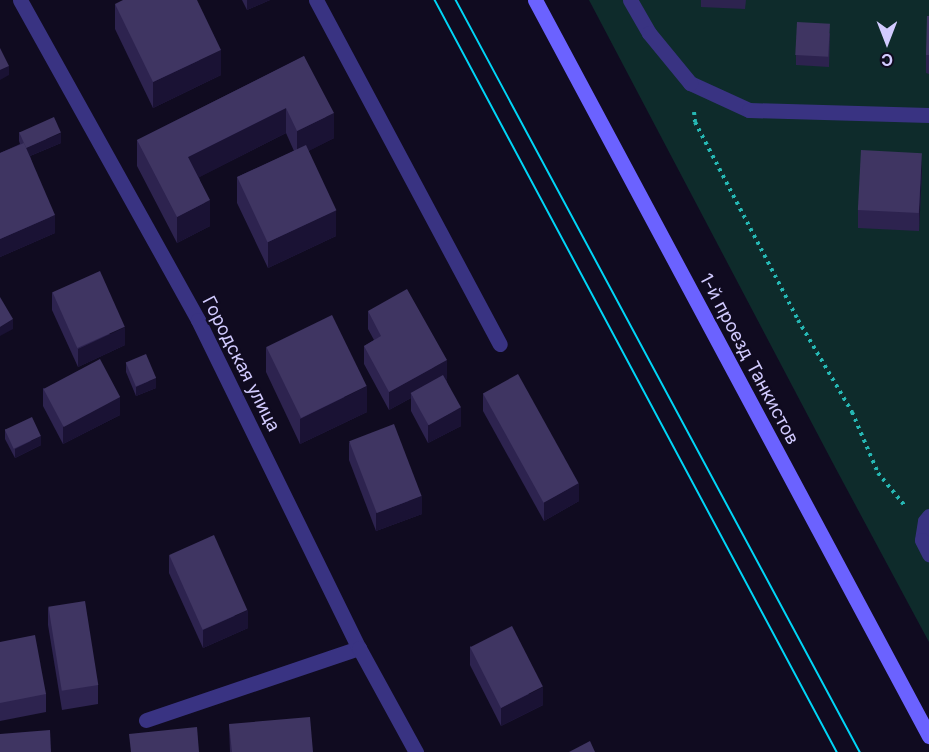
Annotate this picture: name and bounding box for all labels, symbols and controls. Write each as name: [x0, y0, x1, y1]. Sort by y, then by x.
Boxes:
north arrow: [857, 12, 917, 72]
text: С: [881, 50, 893, 70]
street label: 1-й проезд Танкистов: [695, 270, 803, 448]
street label: Городская улица: [197, 293, 285, 435]

